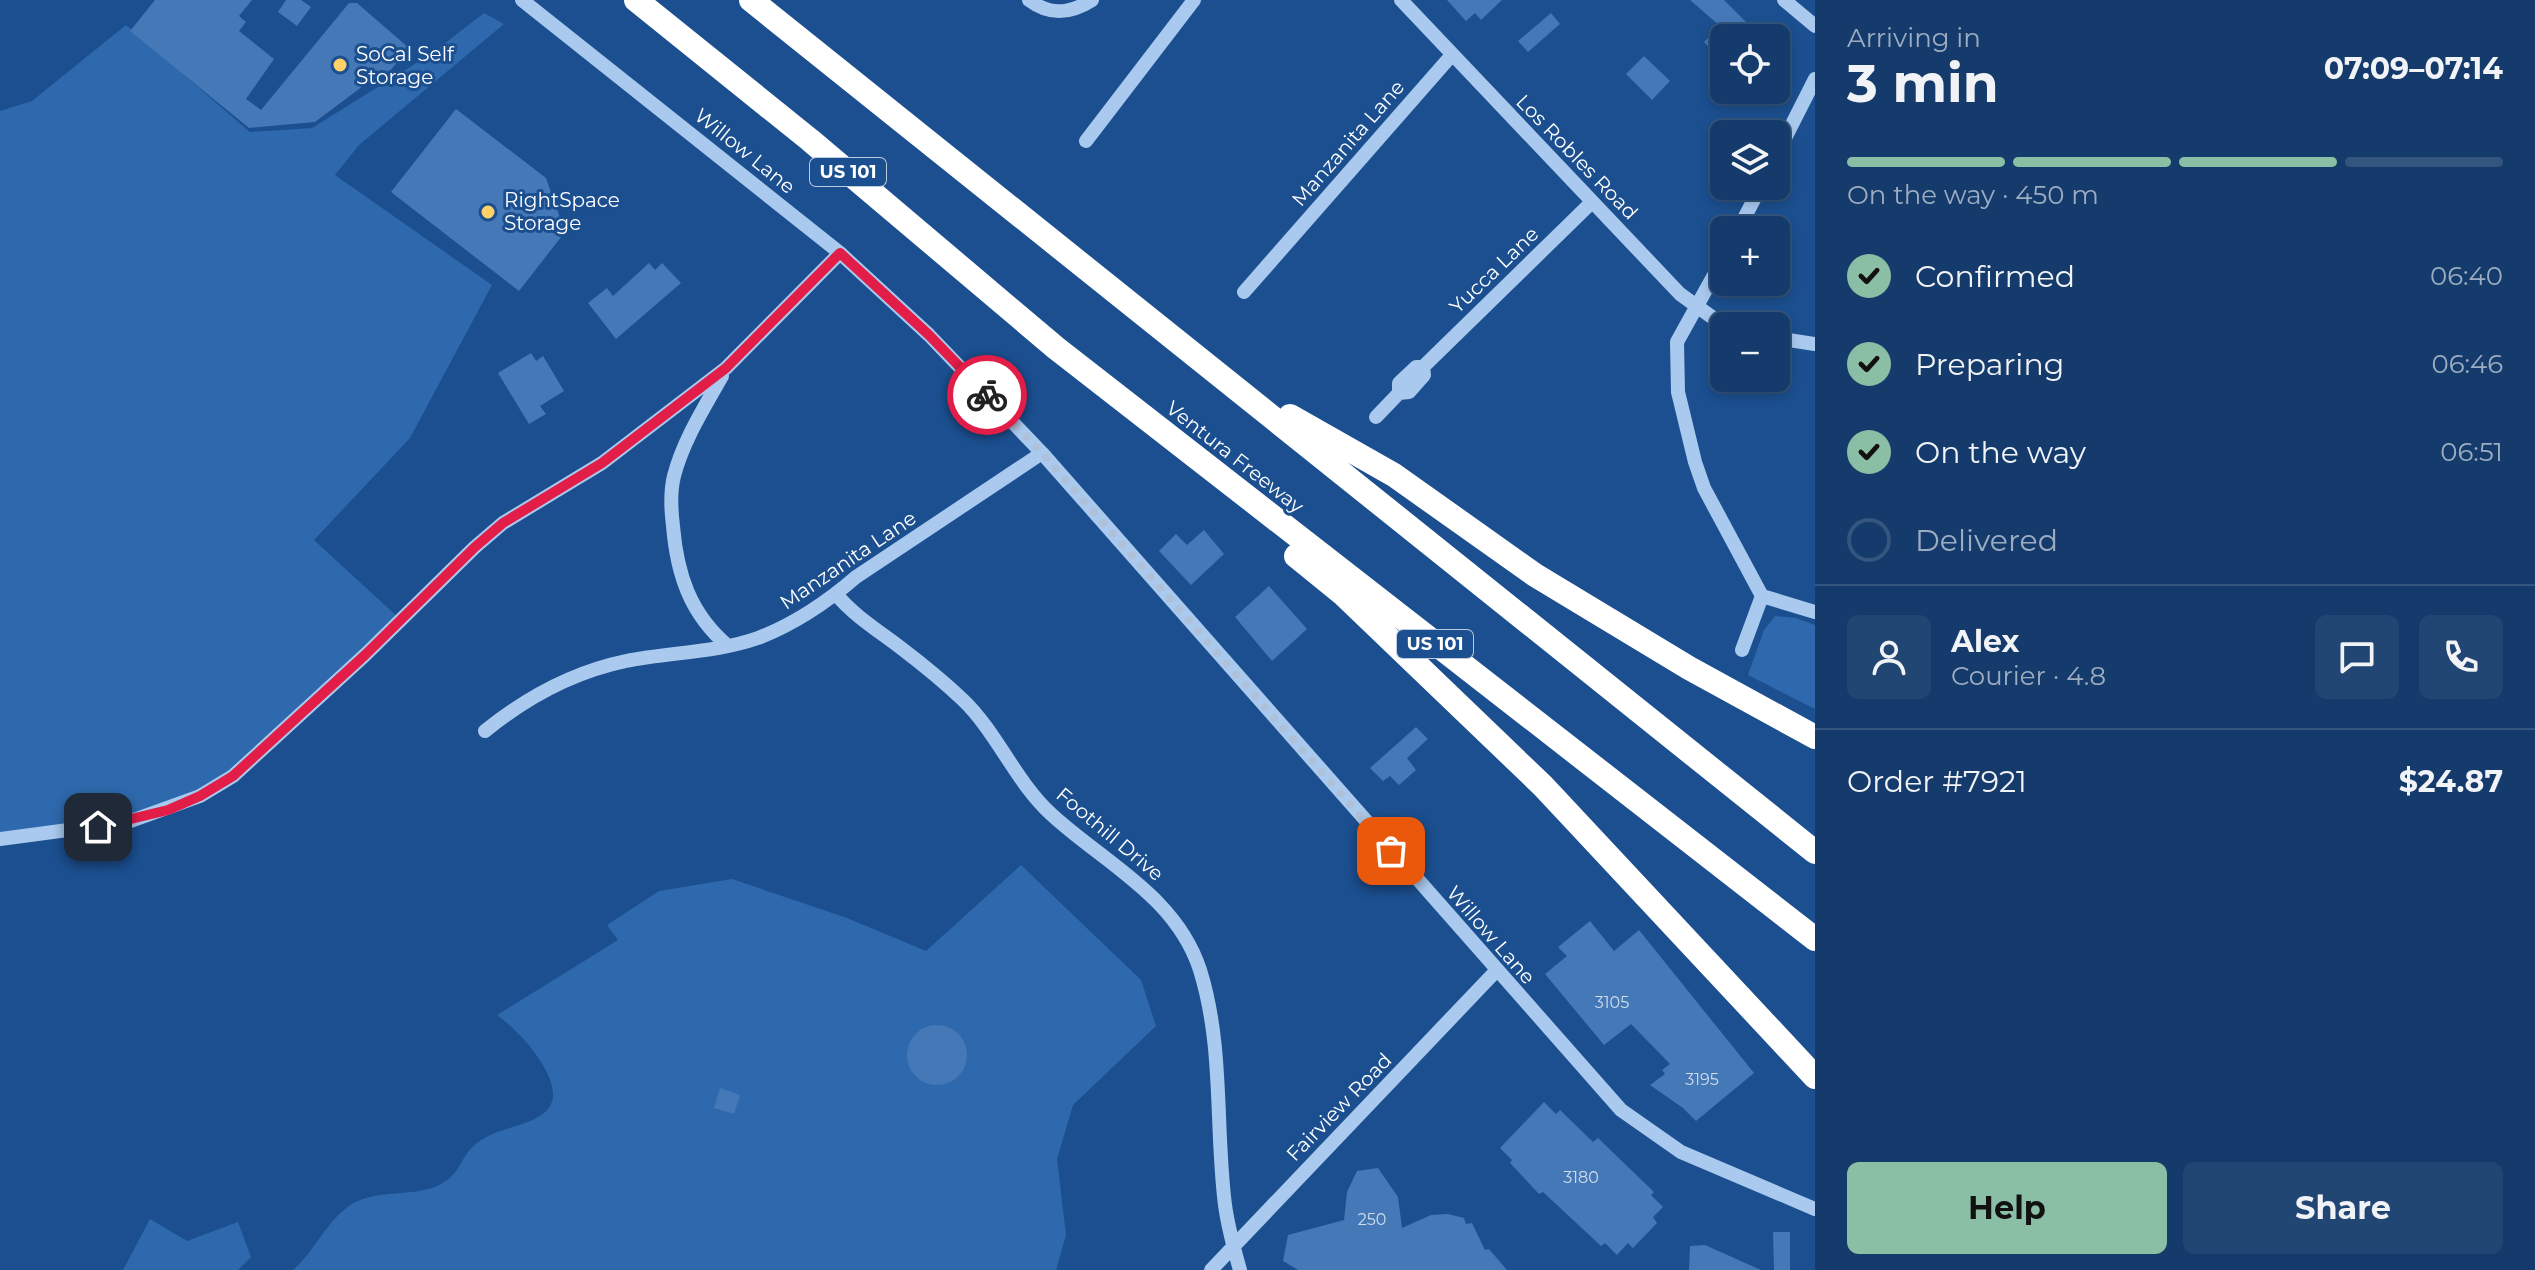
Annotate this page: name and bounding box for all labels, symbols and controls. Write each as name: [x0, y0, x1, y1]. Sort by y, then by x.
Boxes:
text: Arriving in: [1847, 22, 1981, 54]
map controls: [1710, 24, 1790, 392]
button: locate: [1710, 24, 1790, 104]
place label: SoCal Self Storage: [356, 42, 455, 89]
text: 07:09–07:14: [2324, 50, 2503, 87]
text: 3 min: [1847, 52, 1999, 115]
marker: SoCal Self Storage: [331, 56, 349, 74]
street label: Manzanita Lane: [1287, 75, 1409, 211]
street label: Los Robles Road: [1511, 90, 1643, 224]
street label: Willow Lane: [690, 103, 800, 199]
button: layers: [1710, 120, 1790, 200]
road number: US 101: [810, 158, 886, 186]
text: On the way · 450 m: [1847, 179, 2099, 211]
place label: RightSpace Storage: [504, 188, 620, 235]
marker: RightSpace Storage: [479, 203, 497, 221]
button: +: [1710, 216, 1790, 296]
street label: Yucca Lane: [1445, 222, 1543, 318]
icon: check: [1847, 254, 1891, 298]
text: Confirmed: [1915, 258, 2075, 295]
text: 06:40: [2430, 260, 2503, 292]
button: −: [1710, 312, 1790, 392]
icon: check: [1847, 342, 1891, 386]
text: Preparing: [1915, 346, 2064, 383]
text: 06:46: [2431, 348, 2503, 380]
courier: [947, 355, 1027, 435]
icon: bike: [965, 373, 1009, 417]
street label: Ventura Freeway: [1161, 396, 1309, 518]
icon: check: [1847, 430, 1891, 474]
text: On the way: [1915, 434, 2086, 471]
text: 06:51: [2440, 436, 2503, 468]
street label: Manzanita Lane: [775, 506, 921, 614]
text: Delivered: [1915, 522, 2058, 559]
button: person: [1847, 615, 1931, 699]
button: chat: [2315, 615, 2399, 699]
button: phone: [2419, 615, 2503, 699]
text: Alex: [1951, 623, 2019, 660]
road number: US 101: [1397, 630, 1473, 658]
text: Courier · 4.8: [1951, 660, 2106, 692]
text: Order #7921: [1847, 763, 2027, 800]
text: $24.87: [2399, 763, 2503, 800]
street label: Foothill Drive: [1051, 782, 1169, 886]
pin: [64, 793, 132, 861]
icon: home: [76, 805, 120, 849]
pin: [1357, 817, 1425, 885]
icon: bag: [1369, 829, 1413, 873]
street label: Willow Lane: [1442, 881, 1540, 989]
house number: 3105: [1595, 993, 1629, 1012]
street label: Fairview Road: [1281, 1048, 1397, 1166]
house number: 3195: [1685, 1070, 1719, 1089]
button: Help: [1847, 1162, 2167, 1254]
button: Share: [2183, 1162, 2503, 1254]
house number: 3180: [1563, 1168, 1599, 1187]
house number: 250: [1358, 1210, 1386, 1229]

